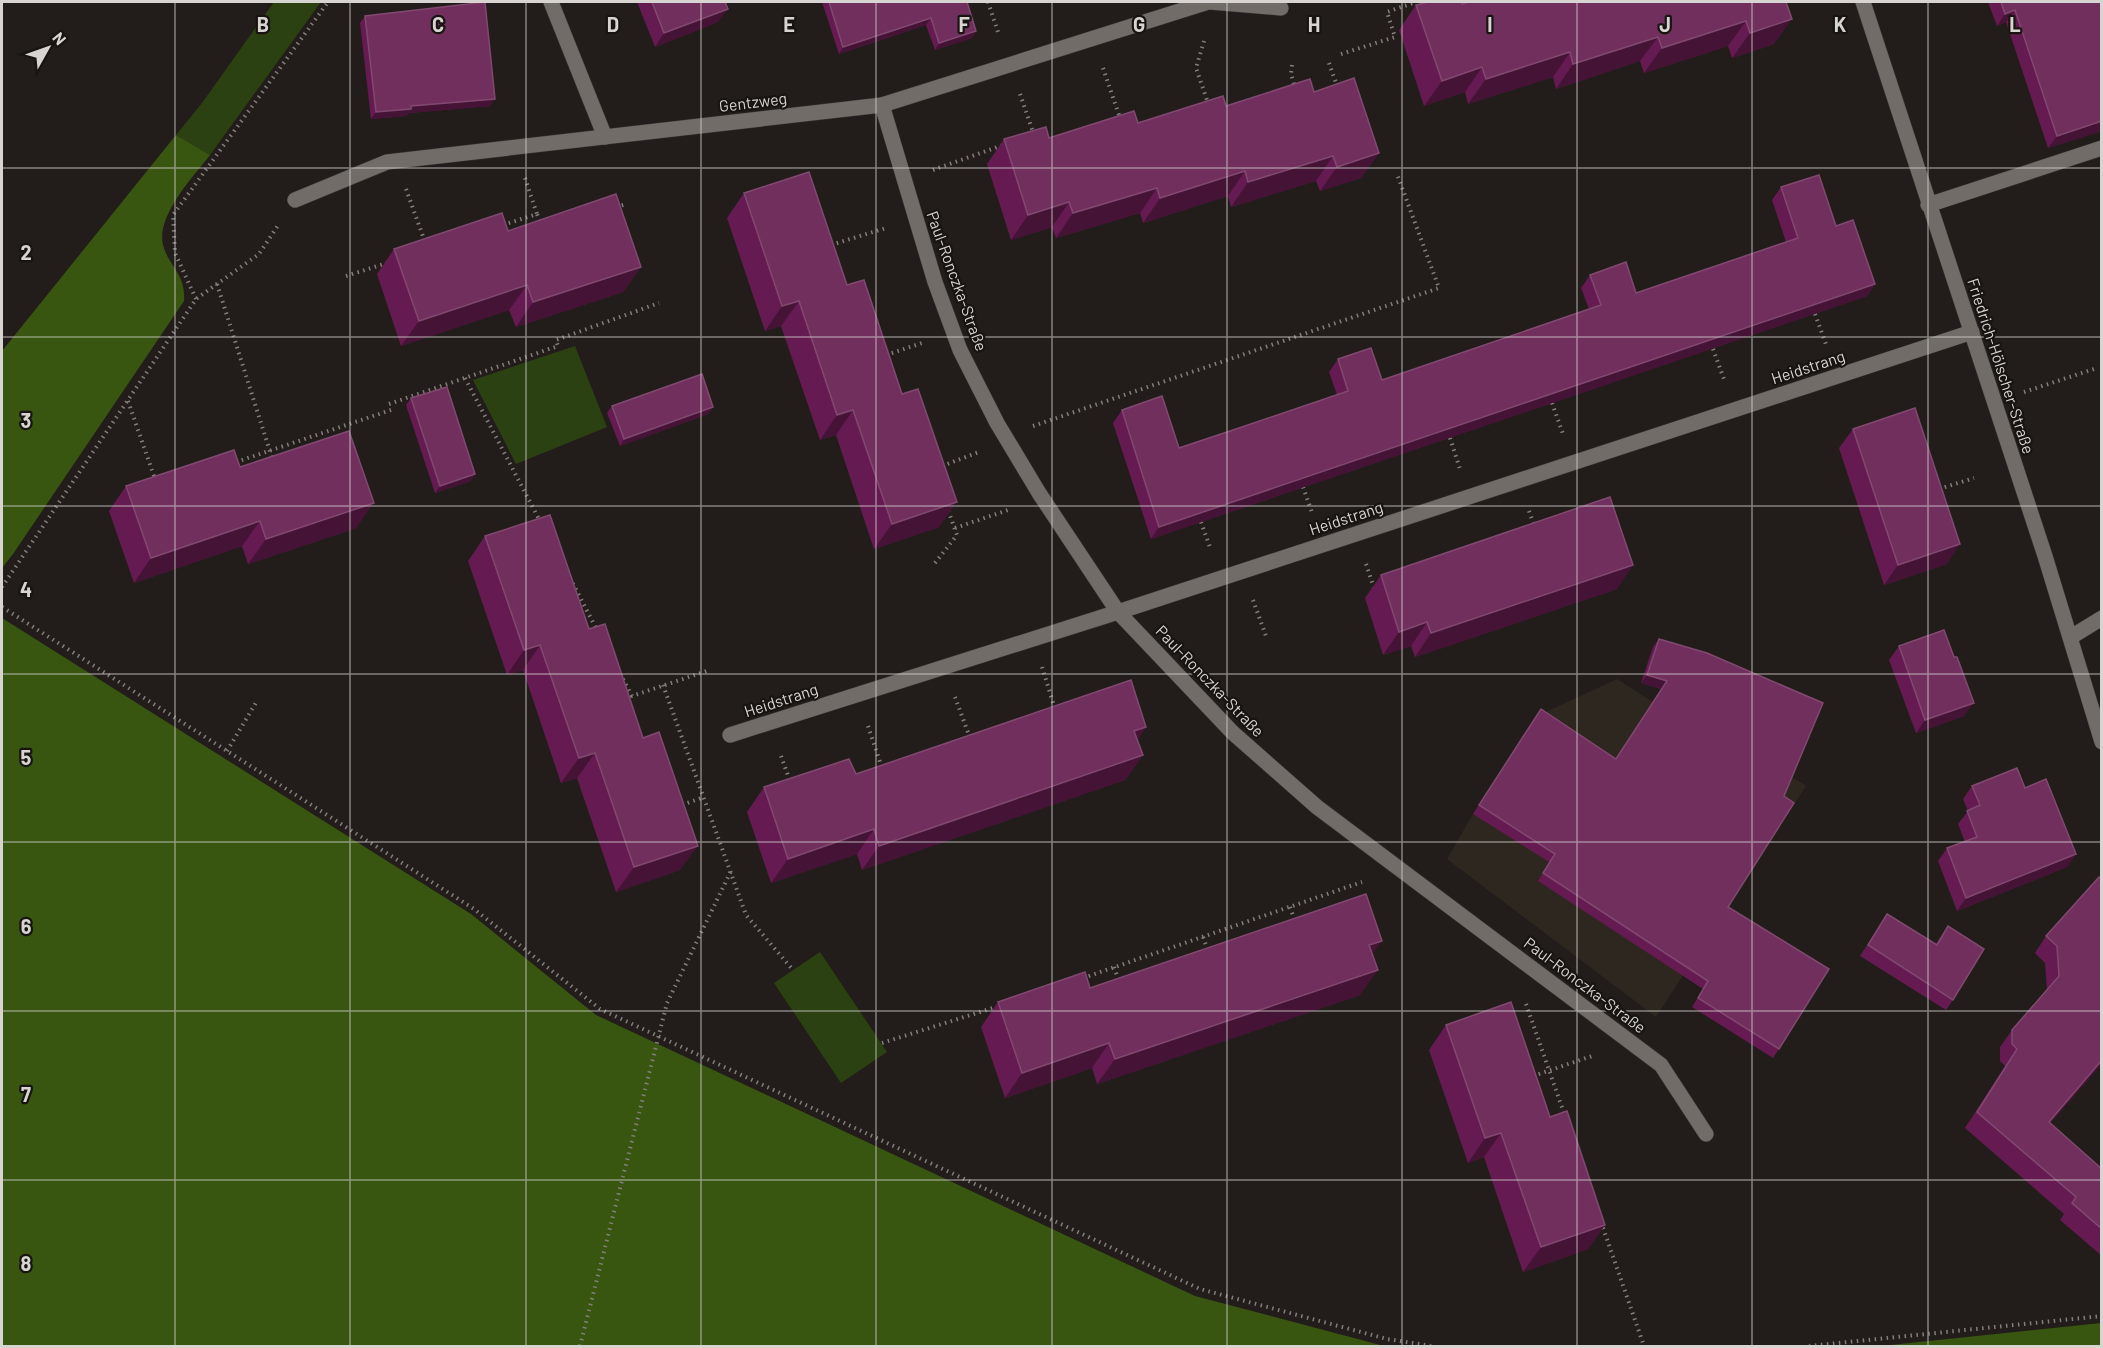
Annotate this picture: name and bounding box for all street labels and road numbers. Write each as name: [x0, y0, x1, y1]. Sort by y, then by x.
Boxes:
street label: Gentzweg: [718, 88, 788, 115]
street label: Paul-Ronczka-Straße: [923, 208, 992, 353]
street label: Friedrich-Hölscher-Straße: [1964, 276, 2039, 456]
street label: Heidstrang: [1769, 346, 1847, 387]
street label: Heidstrang: [1307, 497, 1385, 538]
street label: Paul-Ronczka-Straße: [1152, 621, 1268, 740]
street label: Heidstrang: [742, 679, 820, 720]
street label: Paul-Ronczka-Straße: [1521, 933, 1650, 1037]

